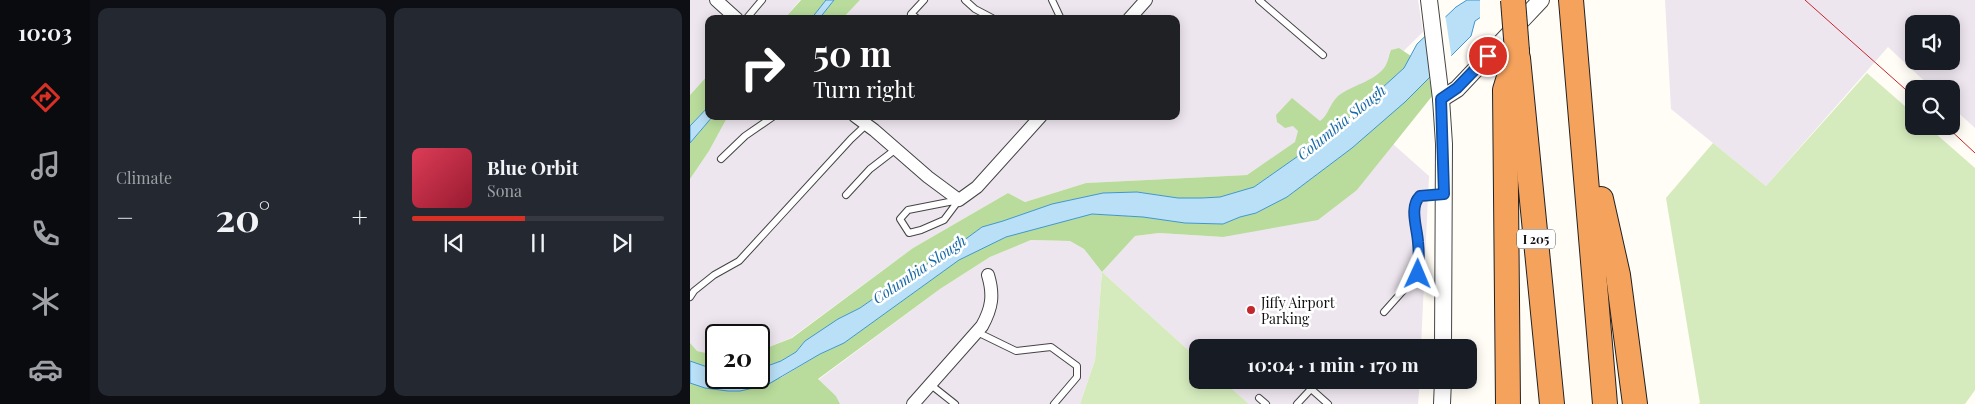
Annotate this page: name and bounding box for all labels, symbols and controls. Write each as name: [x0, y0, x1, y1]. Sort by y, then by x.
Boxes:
map controls: [1905, 15, 1960, 135]
button: sound: [1905, 15, 1960, 70]
text: 10:03: [18, 17, 72, 47]
text: 50 m: [813, 29, 891, 76]
icon: right: [730, 35, 795, 100]
pin: [1467, 35, 1509, 77]
icon: arrive: [1474, 42, 1502, 70]
text: Turn right: [813, 74, 915, 104]
icon: directions: [28, 80, 63, 115]
water label: Columbia Slough: [1292, 80, 1390, 164]
button: search: [1905, 80, 1960, 135]
icon: music: [28, 148, 63, 183]
text: Blue Orbit: [487, 154, 578, 180]
text: Climate: [116, 167, 172, 188]
text: Sona: [487, 180, 522, 201]
text: 20°: [215, 191, 270, 242]
text: −: [116, 198, 134, 235]
text: +: [352, 198, 368, 235]
icon: phone: [28, 216, 63, 251]
icon: previous: [440, 229, 468, 257]
icon: pause: [524, 229, 552, 257]
icon: next: [608, 229, 636, 257]
water label: Columbia Slough: [868, 230, 970, 308]
road number: I 205: [1517, 230, 1555, 248]
position arrow: [1391, 247, 1443, 299]
icon: climate: [28, 284, 63, 319]
place label: Jiffy Airport Parking: [1260, 293, 1336, 328]
marker: Jiffy Airport Parking: [1245, 304, 1257, 316]
speed limit sign: 20: [705, 324, 770, 389]
text: 10:04 · 1 min · 170 m: [1247, 351, 1419, 377]
icon: car: [28, 352, 63, 387]

